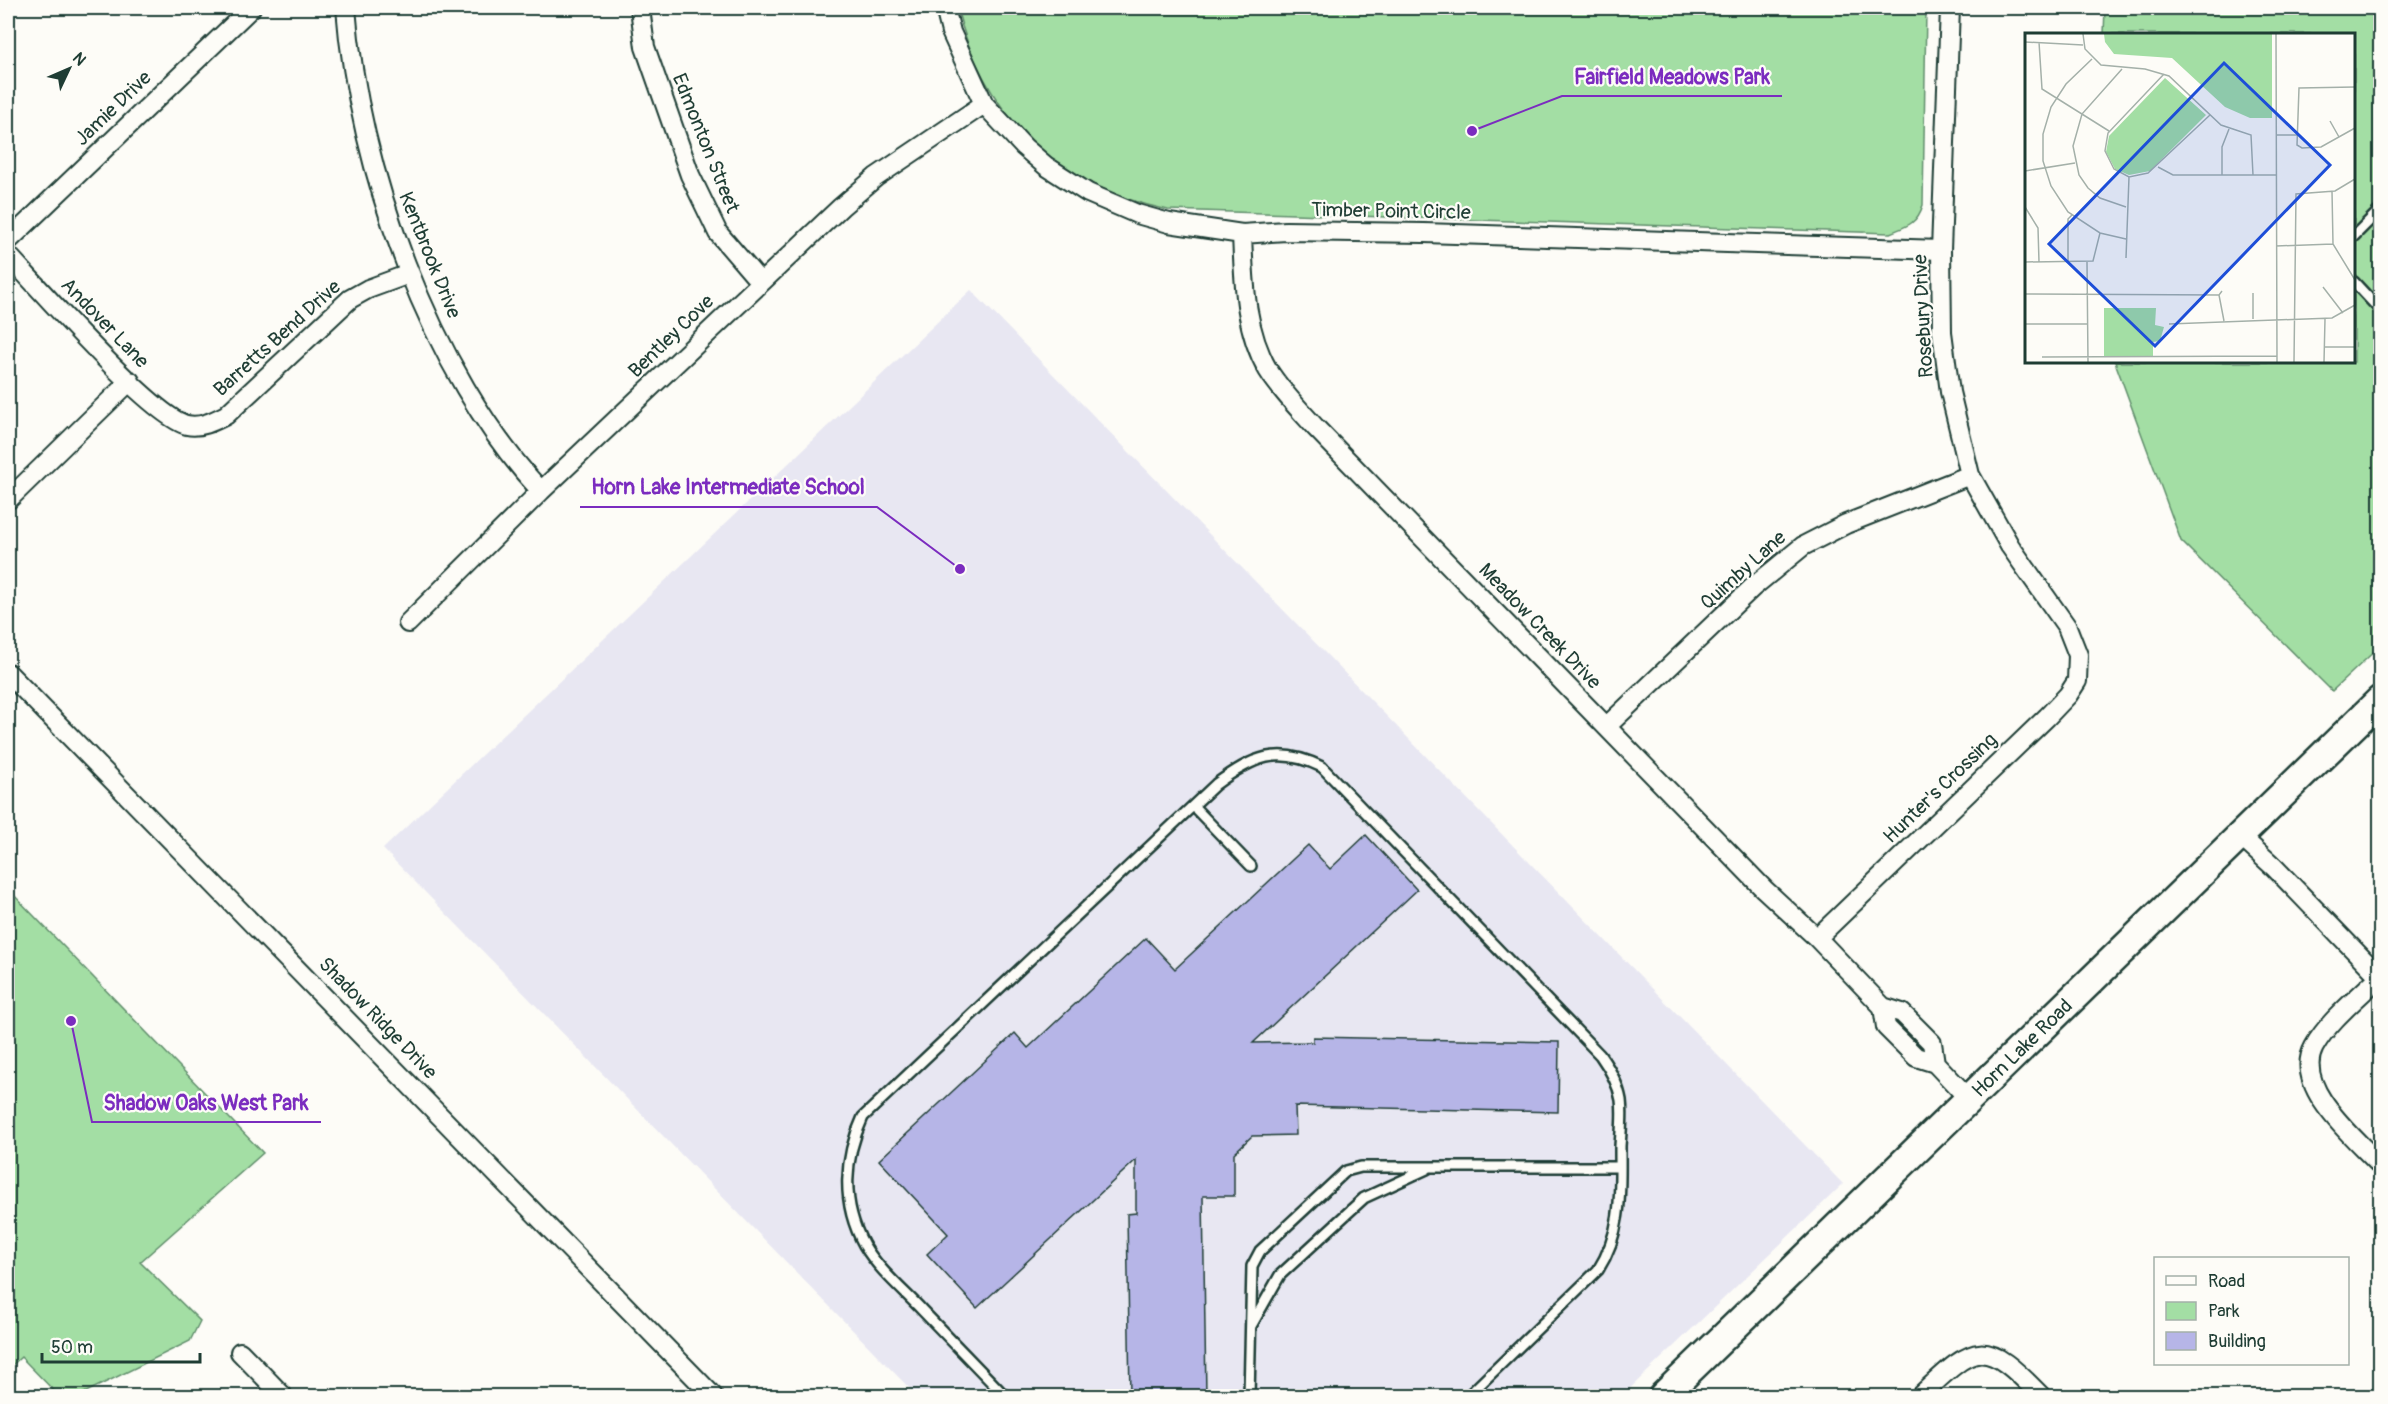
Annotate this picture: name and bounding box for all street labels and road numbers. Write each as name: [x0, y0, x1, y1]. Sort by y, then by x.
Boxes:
street label: Jamie Drive: [69, 65, 157, 151]
street label: Edmonton Street: [667, 70, 746, 217]
street label: Kentbrook Drive: [393, 188, 467, 322]
street label: Timber Point Circle: [1311, 197, 1471, 225]
street label: Rosebury Drive: [1907, 253, 1939, 378]
street label: Andover Lane: [56, 273, 154, 373]
street label: Barretts Bend Drive: [208, 274, 346, 402]
street label: Bentley Cove: [623, 289, 719, 383]
street label: Quimby Lane: [1695, 525, 1791, 615]
street label: Meadow Creek Drive: [1474, 558, 1607, 694]
street label: Hunter's Crossing: [1878, 727, 2002, 849]
street label: Shadow Ridge Drive: [313, 952, 443, 1084]
street label: Horn Lake Road: [1966, 993, 2077, 1102]

